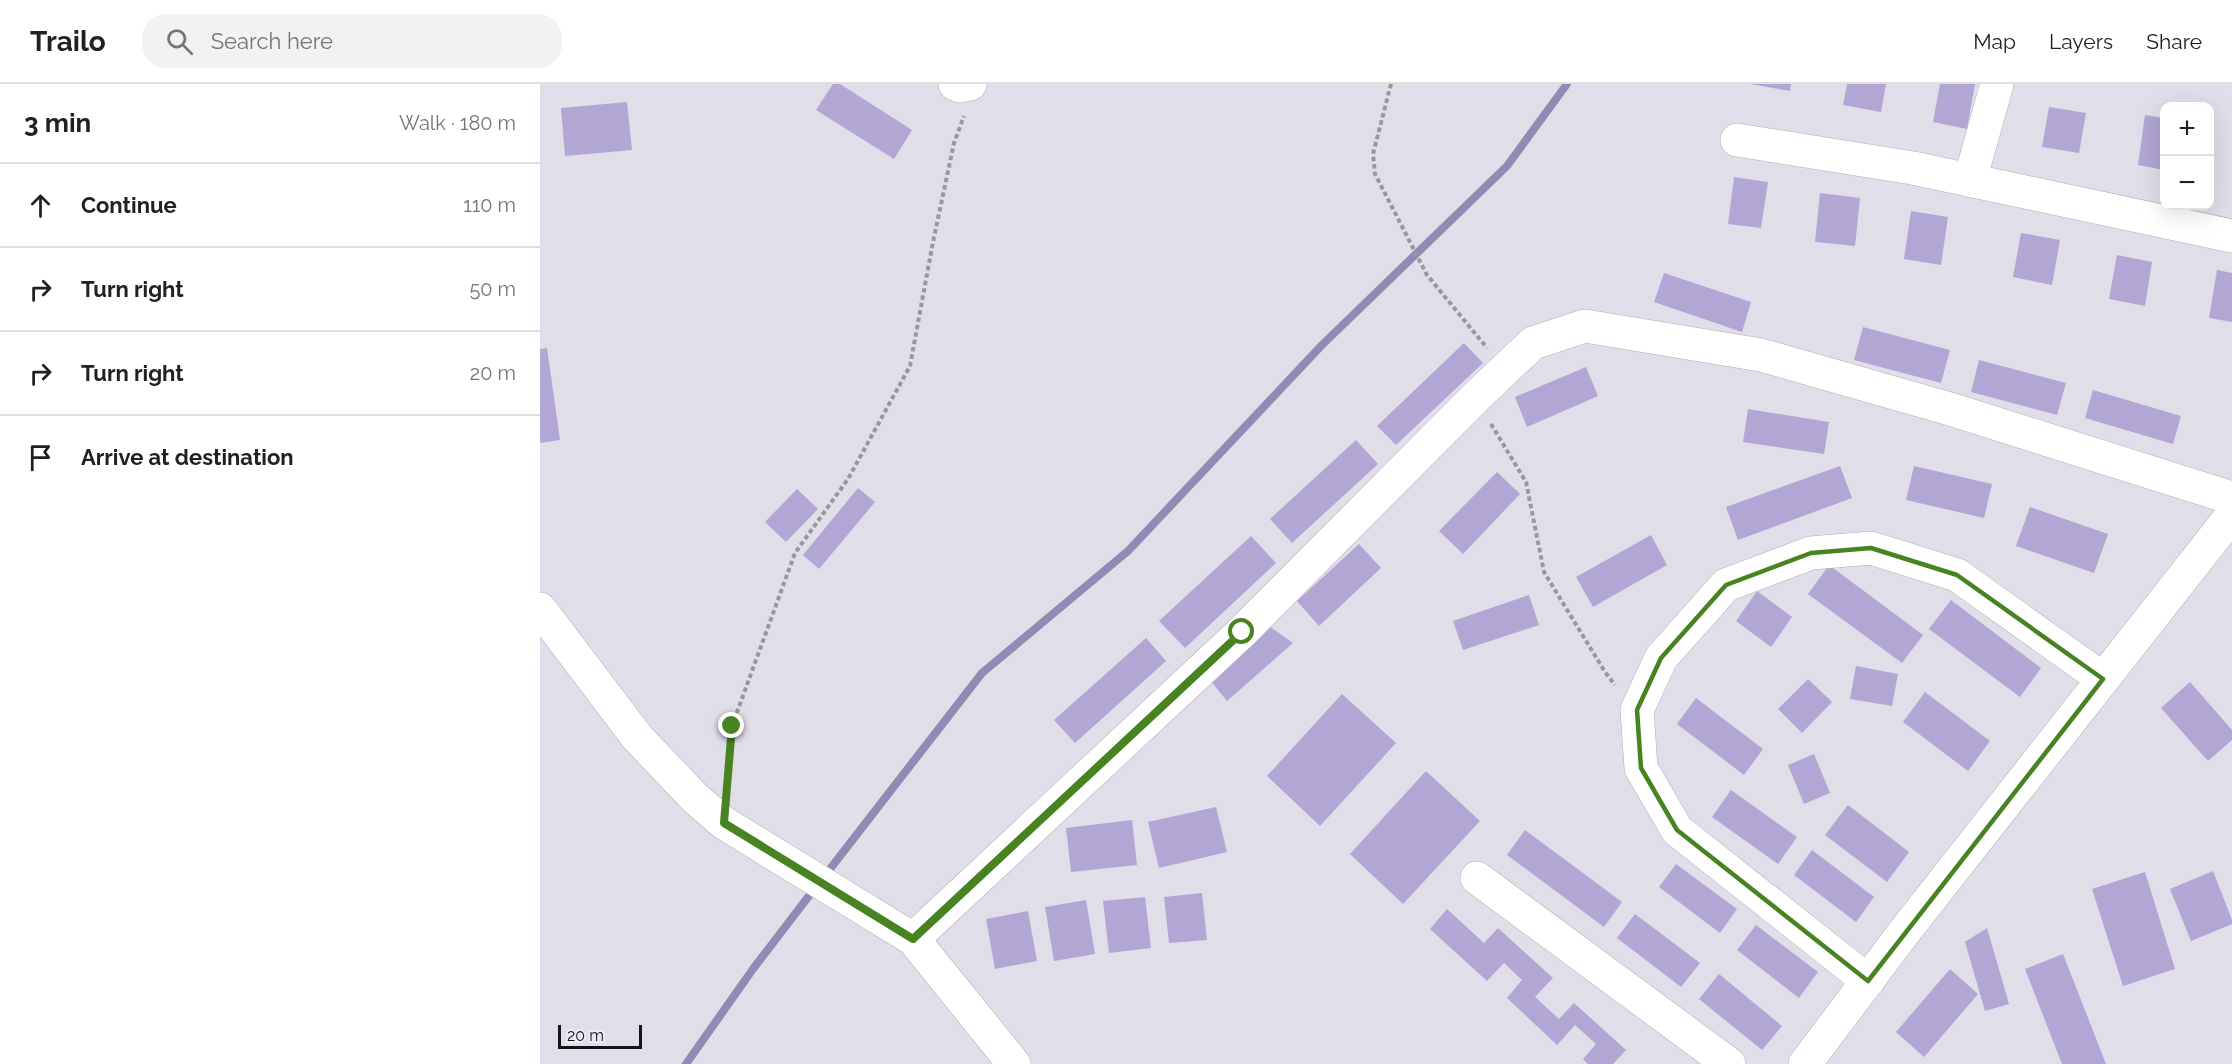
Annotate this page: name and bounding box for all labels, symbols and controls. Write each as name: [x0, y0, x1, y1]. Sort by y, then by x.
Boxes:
search box: [142, 14, 562, 68]
text: Trailo: [30, 25, 106, 58]
icon: search: [163, 25, 196, 58]
text: Search here: [211, 28, 333, 54]
text: Map: [1973, 29, 2016, 54]
text: Layers: [2049, 29, 2113, 54]
text: Share: [2146, 29, 2202, 54]
map controls: [2160, 102, 2214, 210]
button: +: [2160, 102, 2214, 156]
text: 3 min: [24, 108, 91, 138]
text: Walk · 180 m: [399, 111, 516, 135]
button: −: [2160, 156, 2214, 210]
icon: ahead: [24, 189, 57, 222]
text: Continue: [81, 192, 177, 218]
text: 110 m: [463, 193, 516, 217]
icon: right: [24, 273, 57, 306]
text: Turn right: [81, 276, 184, 302]
text: 50 m: [469, 277, 516, 301]
icon: right: [24, 357, 57, 390]
text: Turn right: [81, 360, 184, 386]
text: 20 m: [470, 361, 516, 385]
icon: arrive: [24, 441, 57, 474]
text: Arrive at destination: [81, 444, 294, 470]
route start: [1228, 618, 1254, 644]
route end: [718, 712, 744, 738]
scale bar: [558, 1022, 642, 1050]
text: 20 m: [567, 1026, 604, 1045]

